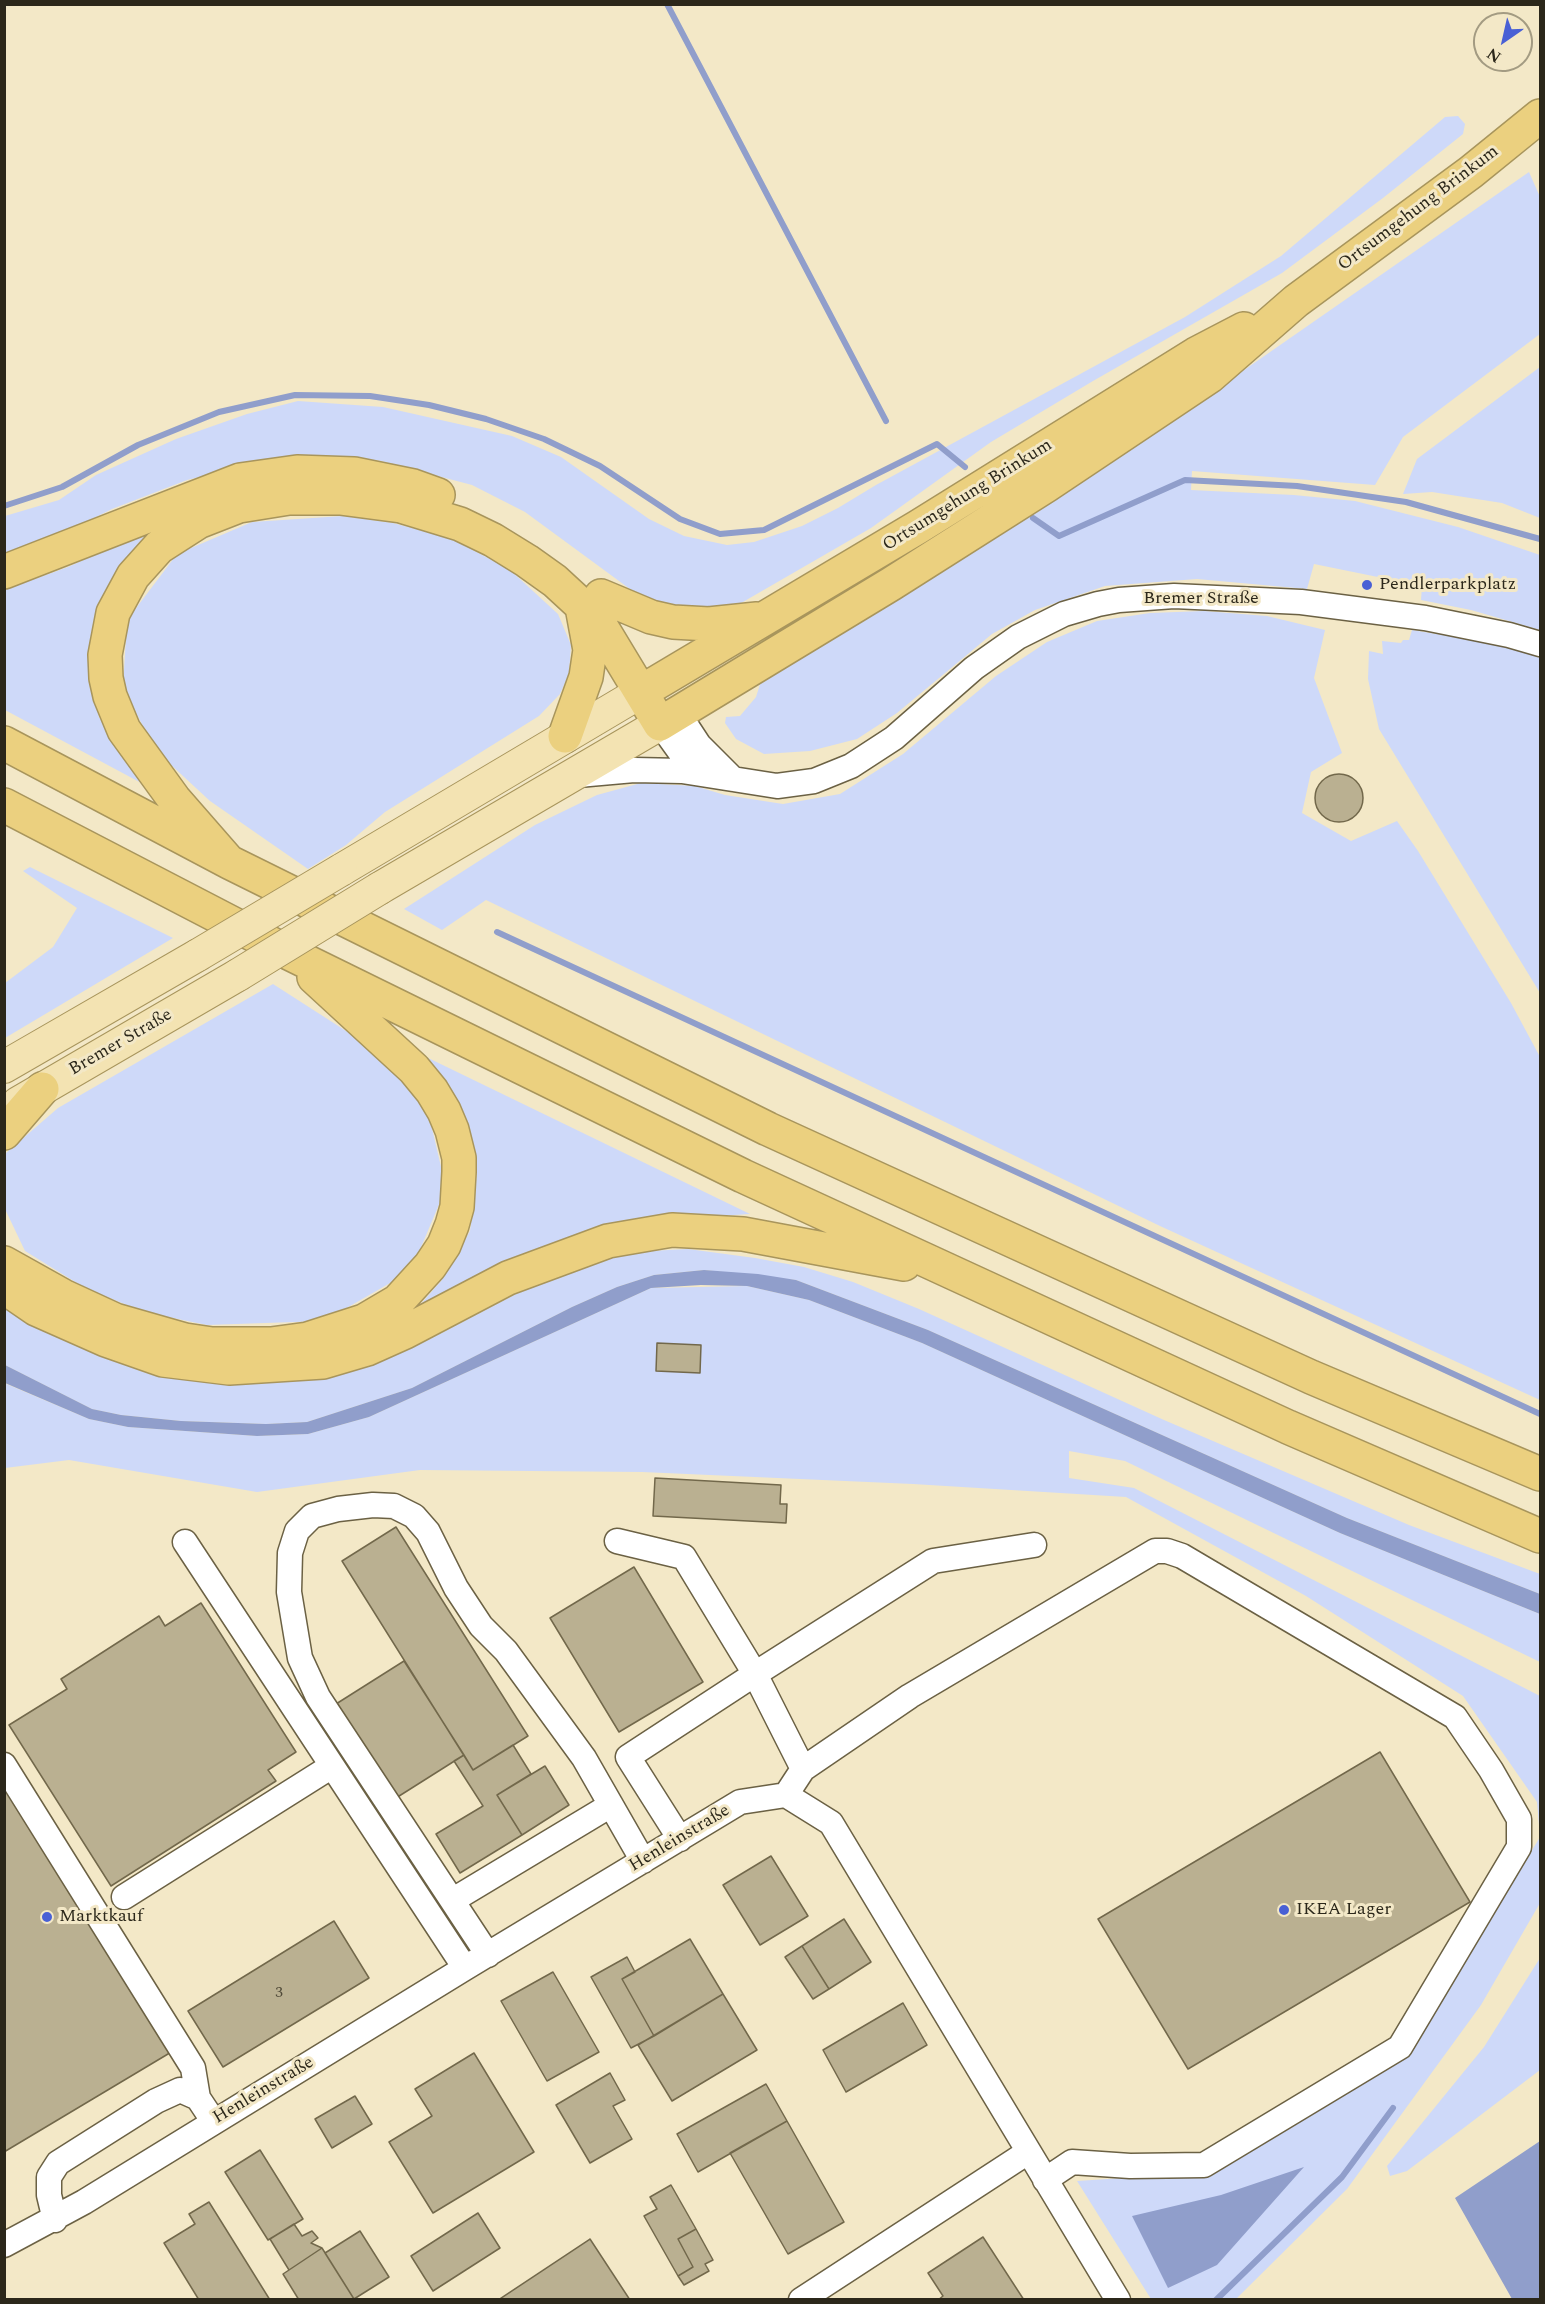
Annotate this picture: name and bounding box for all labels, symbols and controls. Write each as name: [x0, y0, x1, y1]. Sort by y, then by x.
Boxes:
north arrow: [1473, 12, 1533, 72]
text: N: [1482, 42, 1506, 69]
street label: Ortsumgehung Brinkum: [1334, 142, 1504, 276]
street label: Ortsumgehung Brinkum: [879, 435, 1057, 557]
place label: Pendlerparkplatz: [1379, 574, 1516, 596]
marker: Pendlerparkplatz: [1360, 578, 1374, 592]
street label: Bremer Straße: [1143, 588, 1259, 610]
street label: Bremer Straße: [66, 1005, 176, 1081]
street label: Henleinstraße: [626, 1800, 734, 1878]
place label: IKEA Lager: [1296, 1899, 1391, 1921]
marker: IKEA Lager: [1277, 1903, 1291, 1917]
place label: Marktkauf: [59, 1906, 143, 1928]
marker: Marktkauf: [40, 1910, 54, 1924]
house number: 3: [275, 1985, 283, 2003]
street label: Henleinstraße: [210, 2052, 318, 2130]

